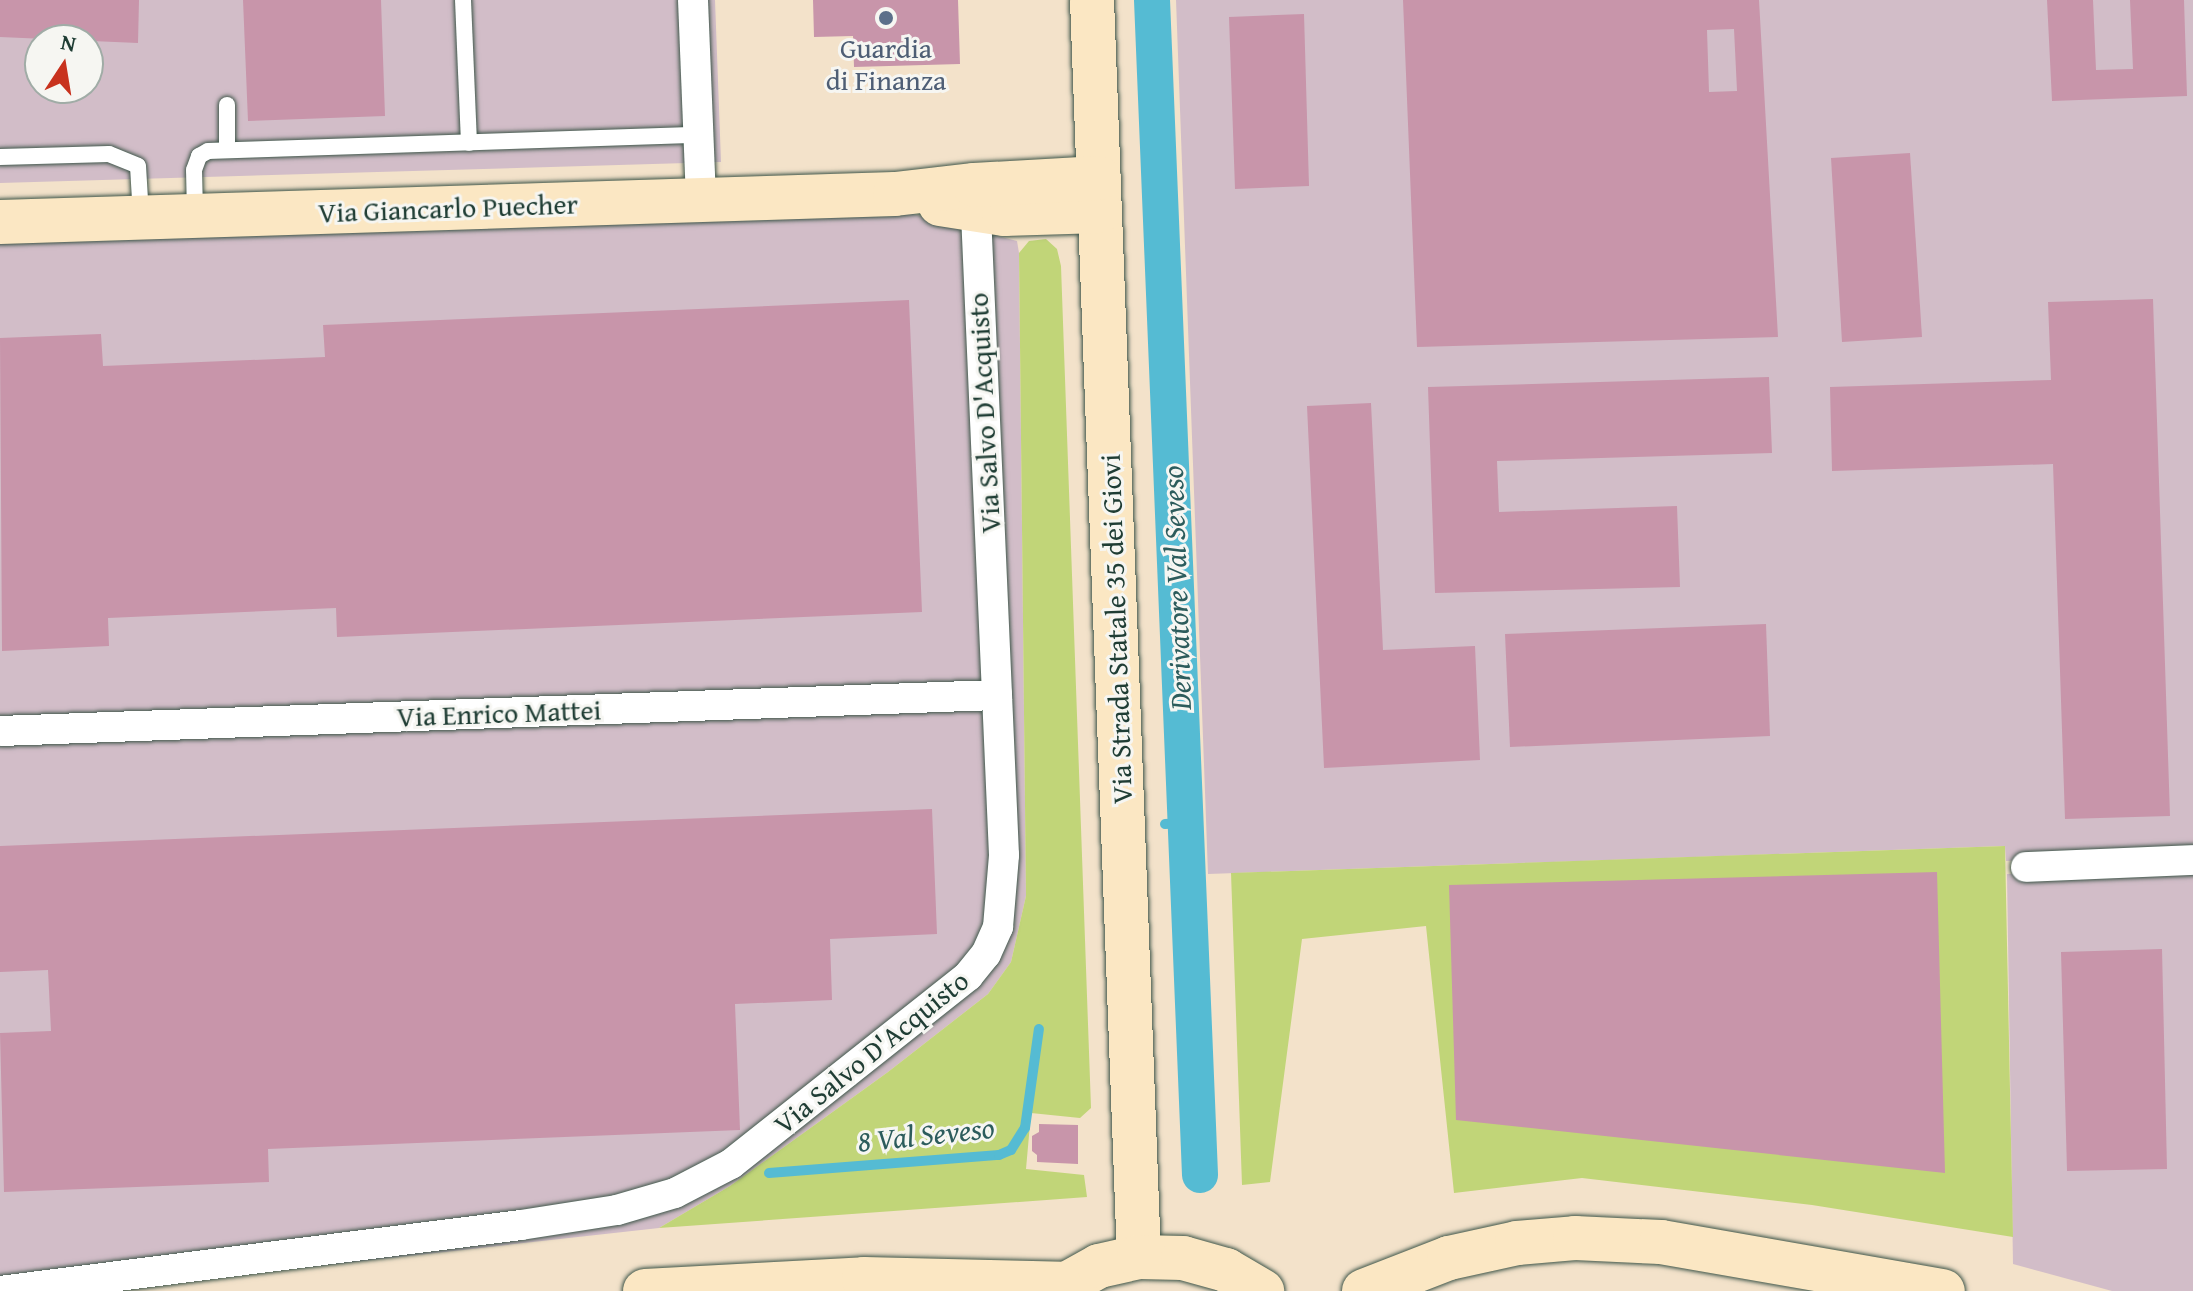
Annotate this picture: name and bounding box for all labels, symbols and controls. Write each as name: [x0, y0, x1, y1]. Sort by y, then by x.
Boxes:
marker: Guardia di Finanza: [877, 9, 895, 27]
north arrow: [24, 24, 104, 104]
text: N: [58, 25, 79, 60]
place label: Guardia di Finanza: [826, 31, 946, 97]
street label: Via Giancarlo Puecher: [317, 187, 579, 229]
street label: Via Salvo D'Acquisto: [961, 292, 1007, 534]
street label: Via Strada Statale 35 dei Giovi: [1093, 453, 1139, 805]
water label: Derivatore Val Seveso: [1154, 465, 1198, 711]
street label: Via Enrico Mattei: [396, 693, 602, 733]
street label: Via Salvo D'Acquisto: [767, 963, 975, 1141]
water label: 8 Val Seveso: [856, 1109, 996, 1159]

